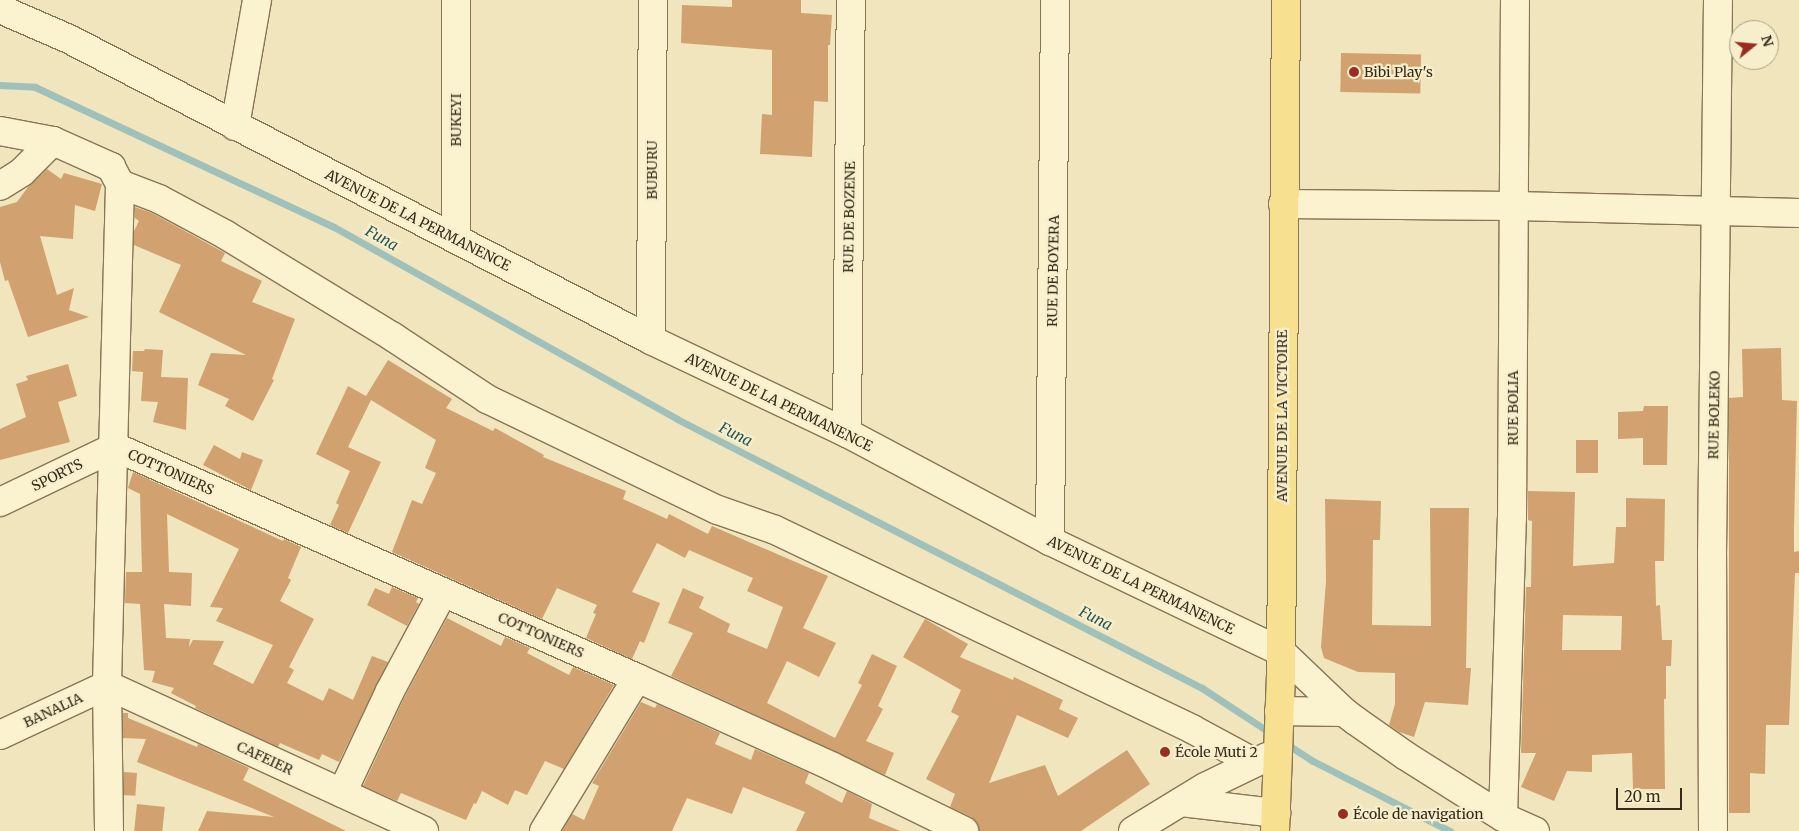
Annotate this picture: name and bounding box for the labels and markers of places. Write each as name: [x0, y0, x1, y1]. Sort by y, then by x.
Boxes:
place label: Bibi Play's: [1364, 64, 1433, 80]
marker: Bibi Play's: [1348, 66, 1360, 78]
place label: École Muti 2: [1175, 744, 1258, 760]
marker: École Muti 2: [1159, 746, 1171, 758]
place label: École de navigation: [1353, 806, 1483, 822]
marker: École de navigation: [1337, 808, 1349, 820]

